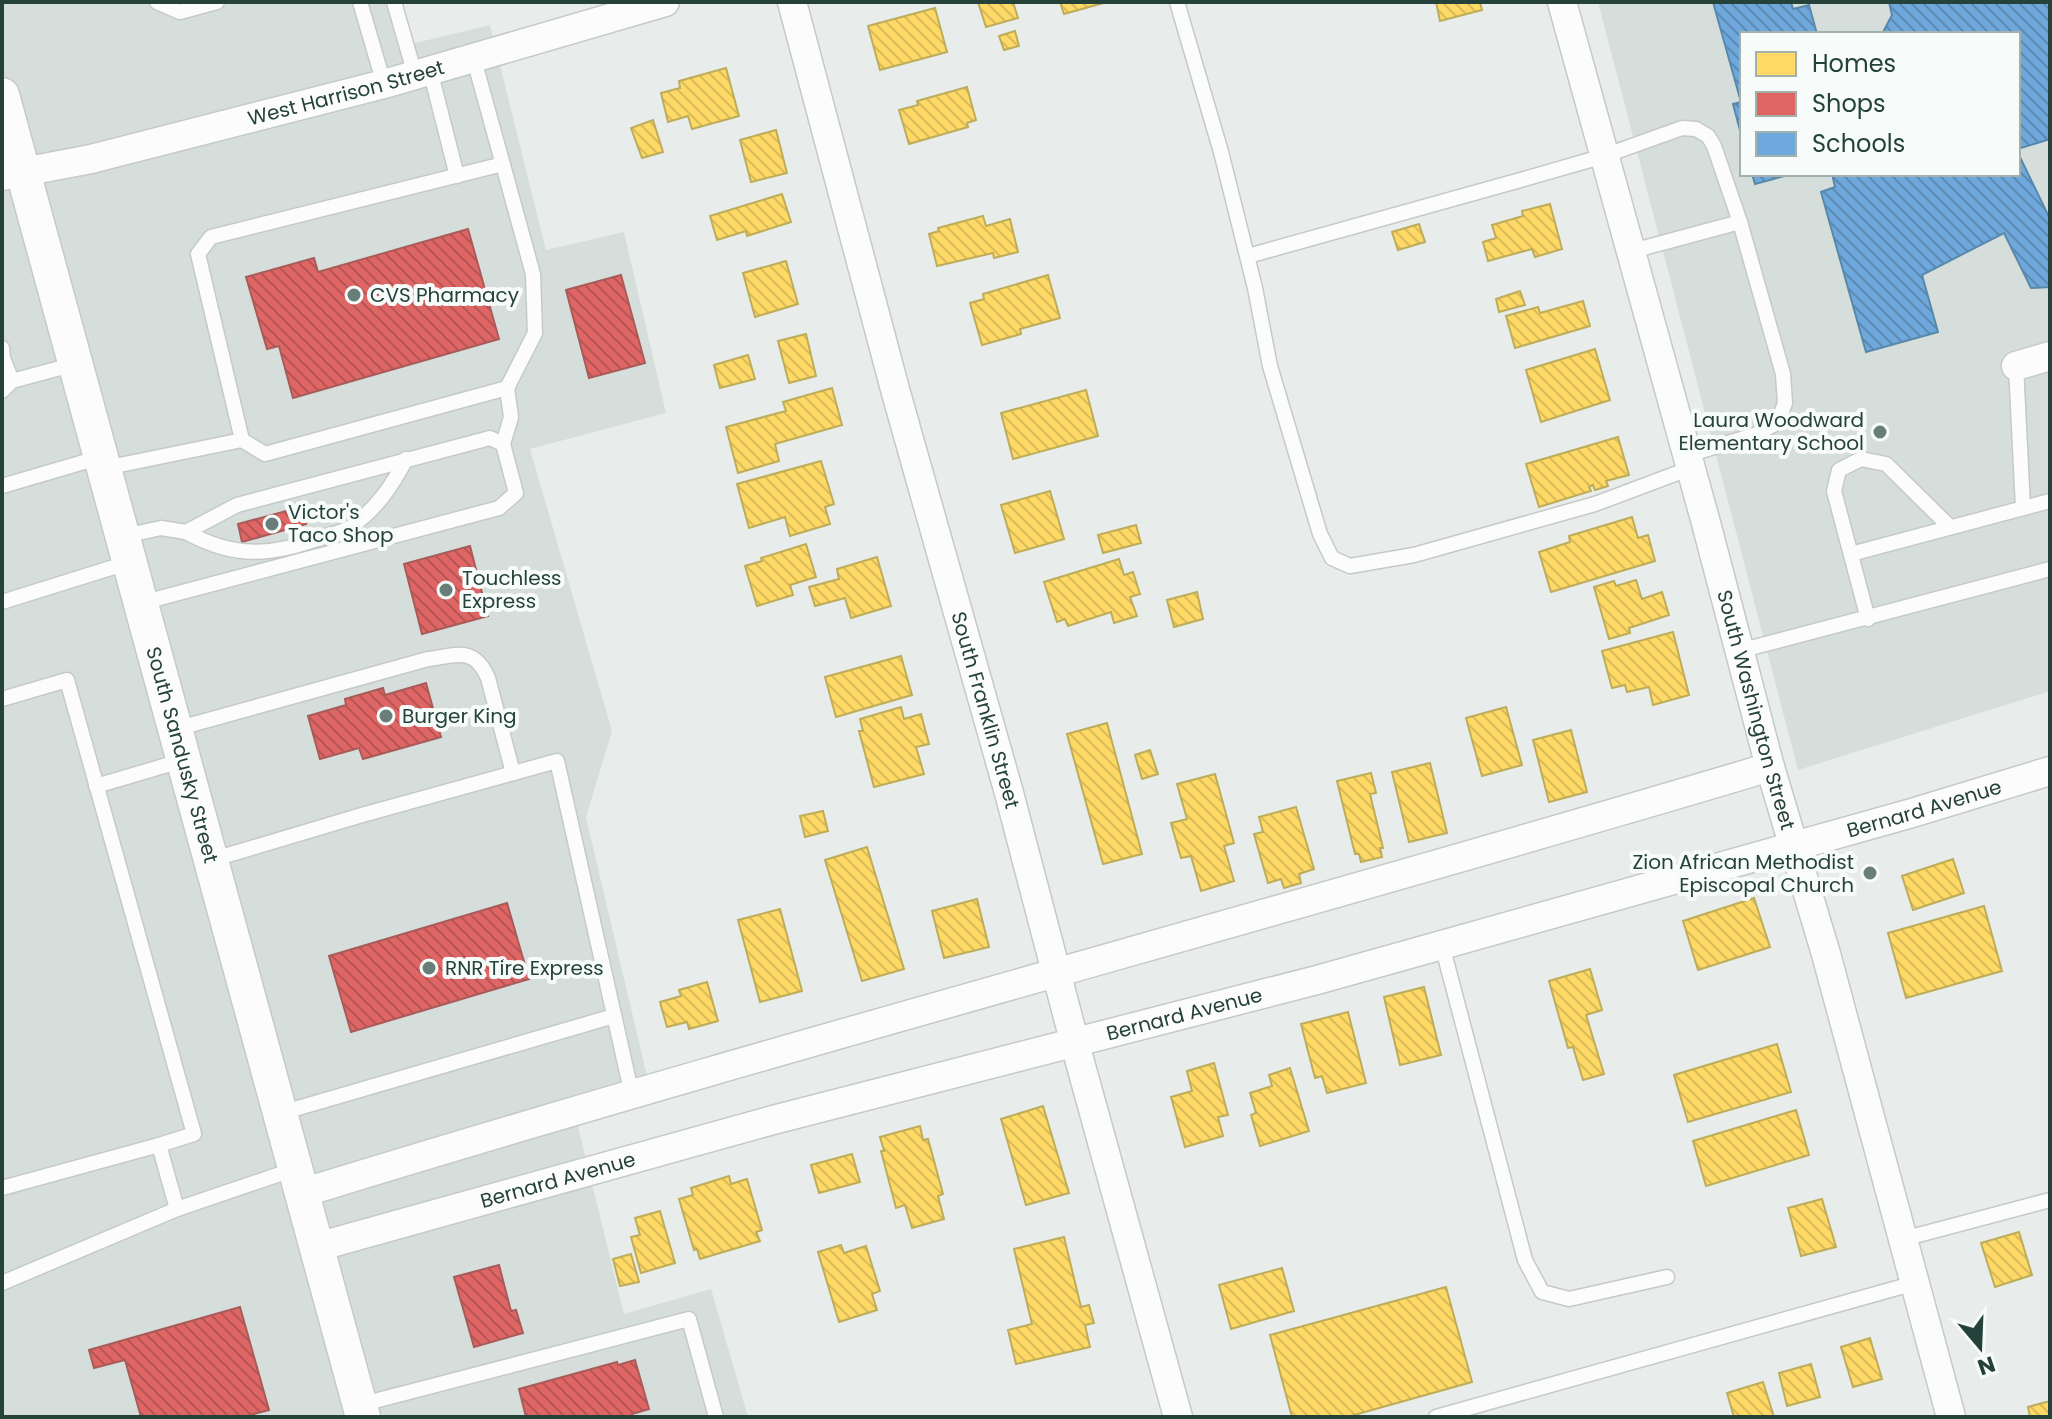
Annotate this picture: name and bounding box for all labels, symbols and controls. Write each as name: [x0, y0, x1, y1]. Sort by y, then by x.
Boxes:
legend: [1740, 32, 2020, 176]
text: Homes: [1812, 47, 1896, 80]
street label: West Harrison Street: [245, 53, 448, 132]
text: Shops: [1812, 87, 1886, 120]
text: Schools: [1812, 127, 1905, 160]
place label: CVS Pharmacy: [370, 281, 519, 309]
marker: CVS Pharmacy: [345, 286, 363, 304]
place label: Laura Woodward Elementary School: [1679, 406, 1864, 457]
marker: Laura Woodward Elementary School: [1871, 423, 1889, 441]
place label: Victor's Taco Shop: [288, 498, 393, 549]
marker: Victor's Taco Shop: [263, 515, 281, 533]
place label: Touchless Express: [462, 564, 562, 615]
marker: Touchless Express: [437, 581, 455, 599]
street label: South Washington Street: [1710, 587, 1802, 833]
street label: South Franklin Street: [944, 608, 1026, 812]
street label: South Sandusky Street: [139, 643, 225, 866]
place label: Burger King: [402, 702, 516, 730]
marker: Burger King: [377, 707, 395, 725]
street label: Bernard Avenue: [1844, 773, 2005, 845]
place label: Zion African Methodist Episcopal Church: [1632, 848, 1854, 899]
marker: Zion African Methodist Episcopal Church: [1861, 864, 1879, 882]
place label: RNR Tire Express: [445, 954, 604, 982]
marker: RNR Tire Express: [420, 959, 438, 977]
street label: Bernard Avenue: [1103, 981, 1265, 1048]
street label: Bernard Avenue: [477, 1145, 639, 1215]
north arrow: [1940, 1307, 2020, 1387]
text: N: [1973, 1348, 1999, 1383]

